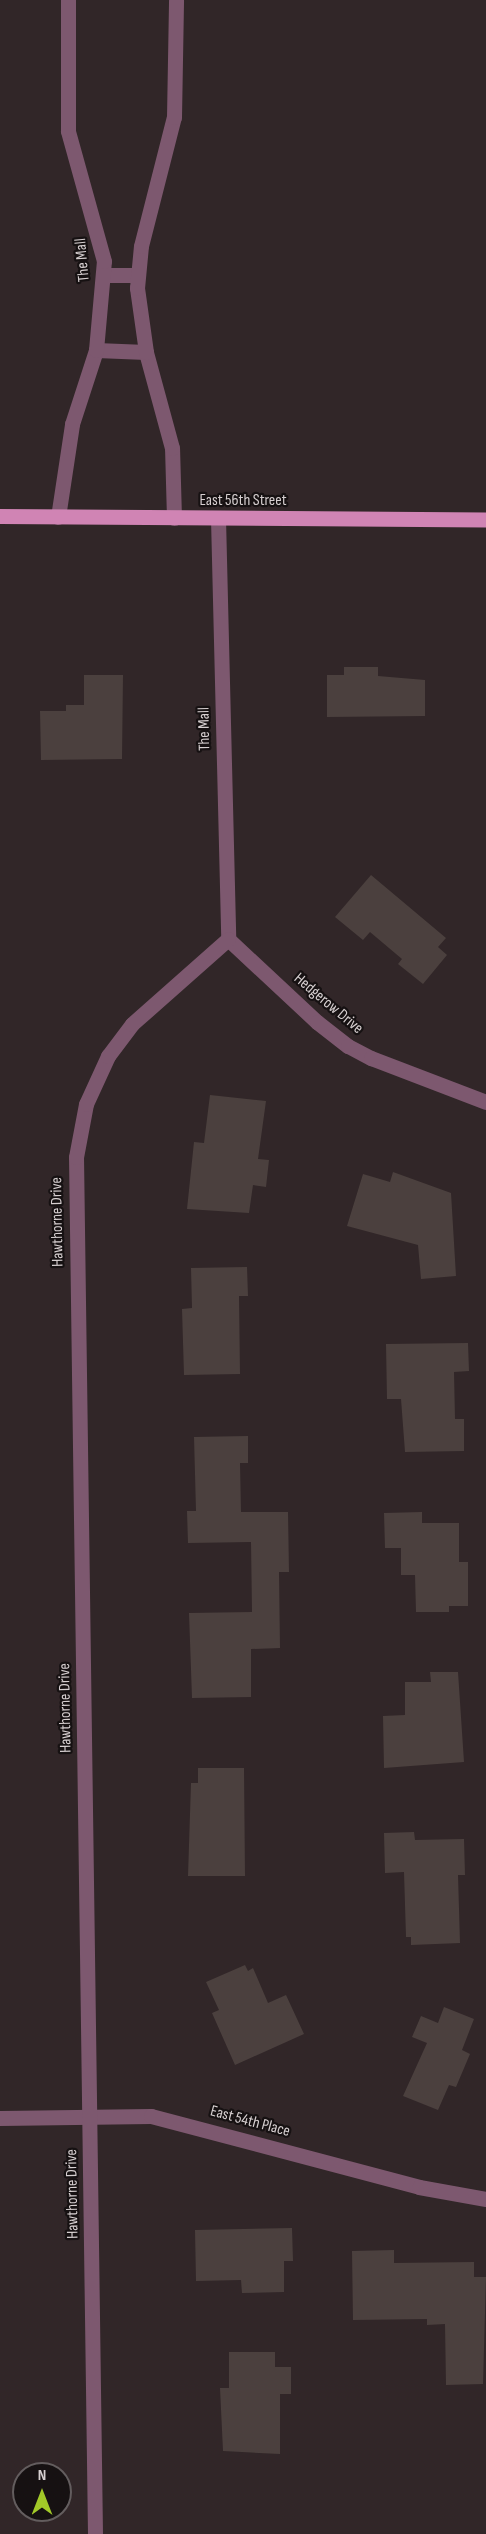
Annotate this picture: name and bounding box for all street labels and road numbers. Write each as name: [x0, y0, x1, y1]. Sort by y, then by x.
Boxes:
street label: The Mall: [72, 237, 94, 283]
street label: East 56th Street: [199, 491, 287, 511]
street label: The Mall: [195, 707, 215, 751]
street label: Hedgerow Drive: [290, 970, 366, 1038]
street label: Hawthorne Drive: [48, 1177, 68, 1267]
street label: Hawthorne Drive: [56, 1663, 76, 1753]
street label: East 54th Place: [208, 2102, 292, 2142]
street label: Hawthorne Drive: [63, 2149, 83, 2239]

